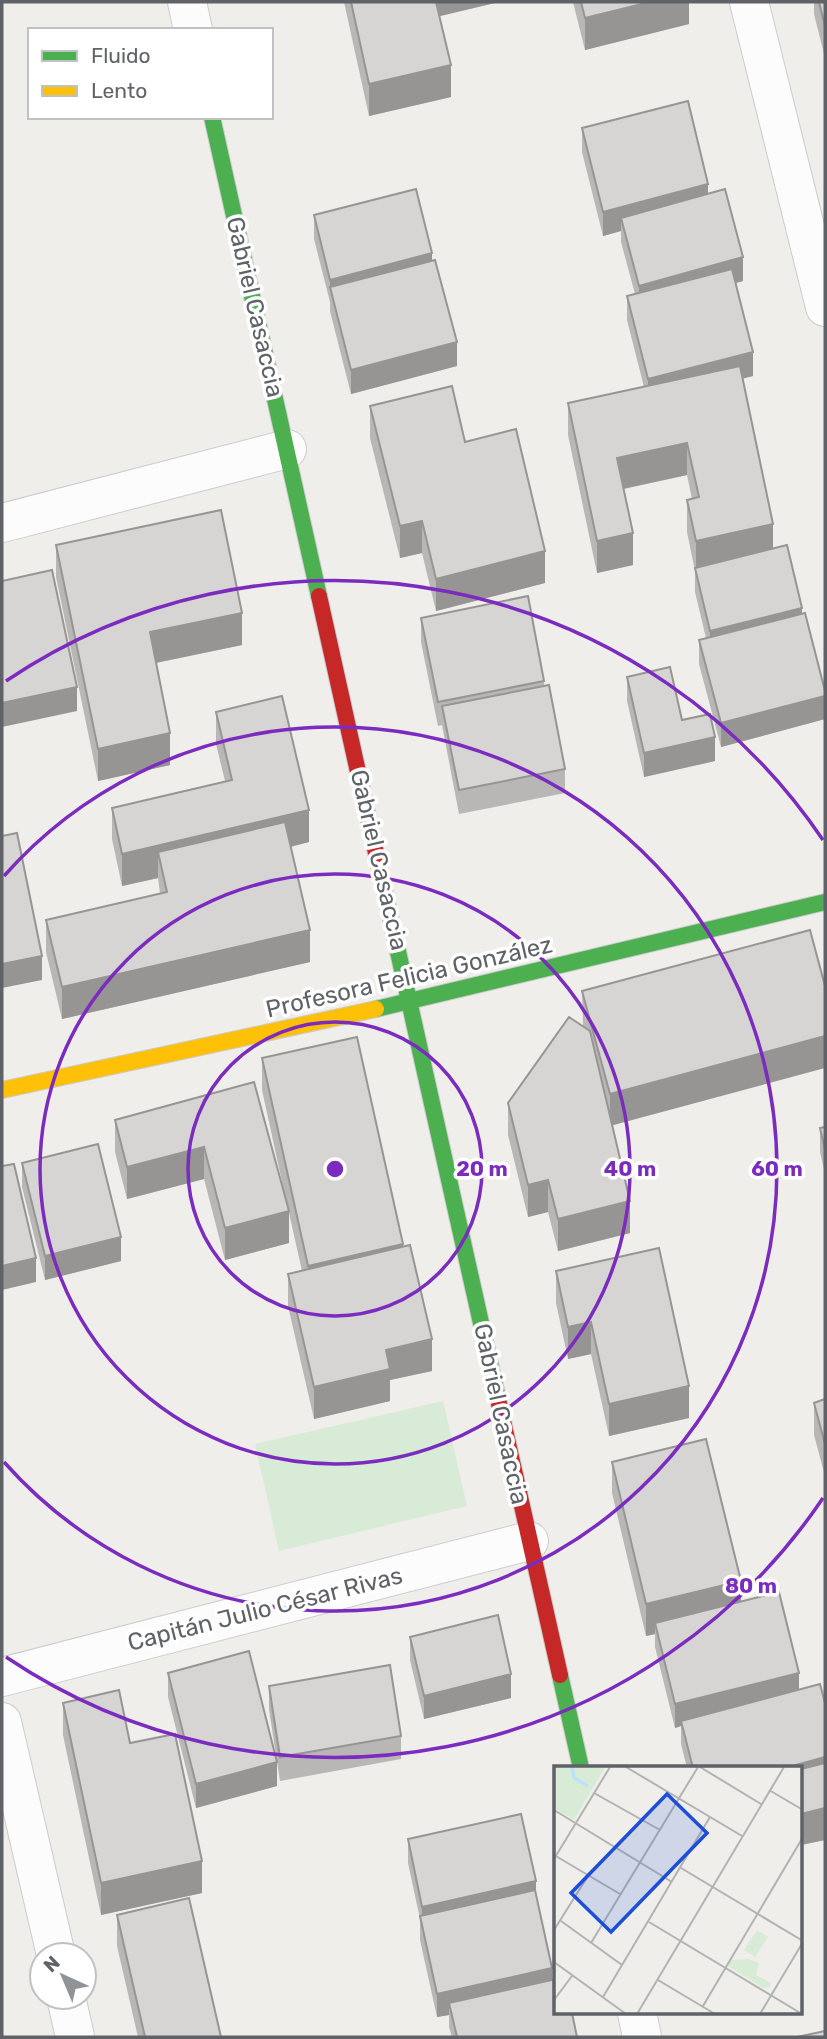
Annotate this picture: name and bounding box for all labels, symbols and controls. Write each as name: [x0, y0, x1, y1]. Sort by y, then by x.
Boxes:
legend: [28, 28, 273, 119]
text: Fluido: [91, 43, 151, 68]
text: Lento: [91, 78, 147, 103]
street label: Gabriel Casaccia: [221, 214, 289, 400]
street label: Gabriel Casaccia: [345, 767, 413, 953]
street label: Profesora Felicia González: [263, 930, 555, 1024]
text: 20 m: [456, 1156, 508, 1181]
text: 40 m: [604, 1156, 656, 1181]
text: 60 m: [751, 1156, 803, 1181]
centre of rings: [323, 1157, 347, 1181]
street label: Gabriel Casaccia: [468, 1321, 534, 1507]
street label: Capitán Julio César Rivas: [125, 1561, 405, 1657]
text: 80 m: [725, 1573, 777, 1598]
inset map: [554, 1766, 802, 2014]
north arrow: [28, 1941, 98, 2011]
text: N: [39, 1951, 64, 1977]

